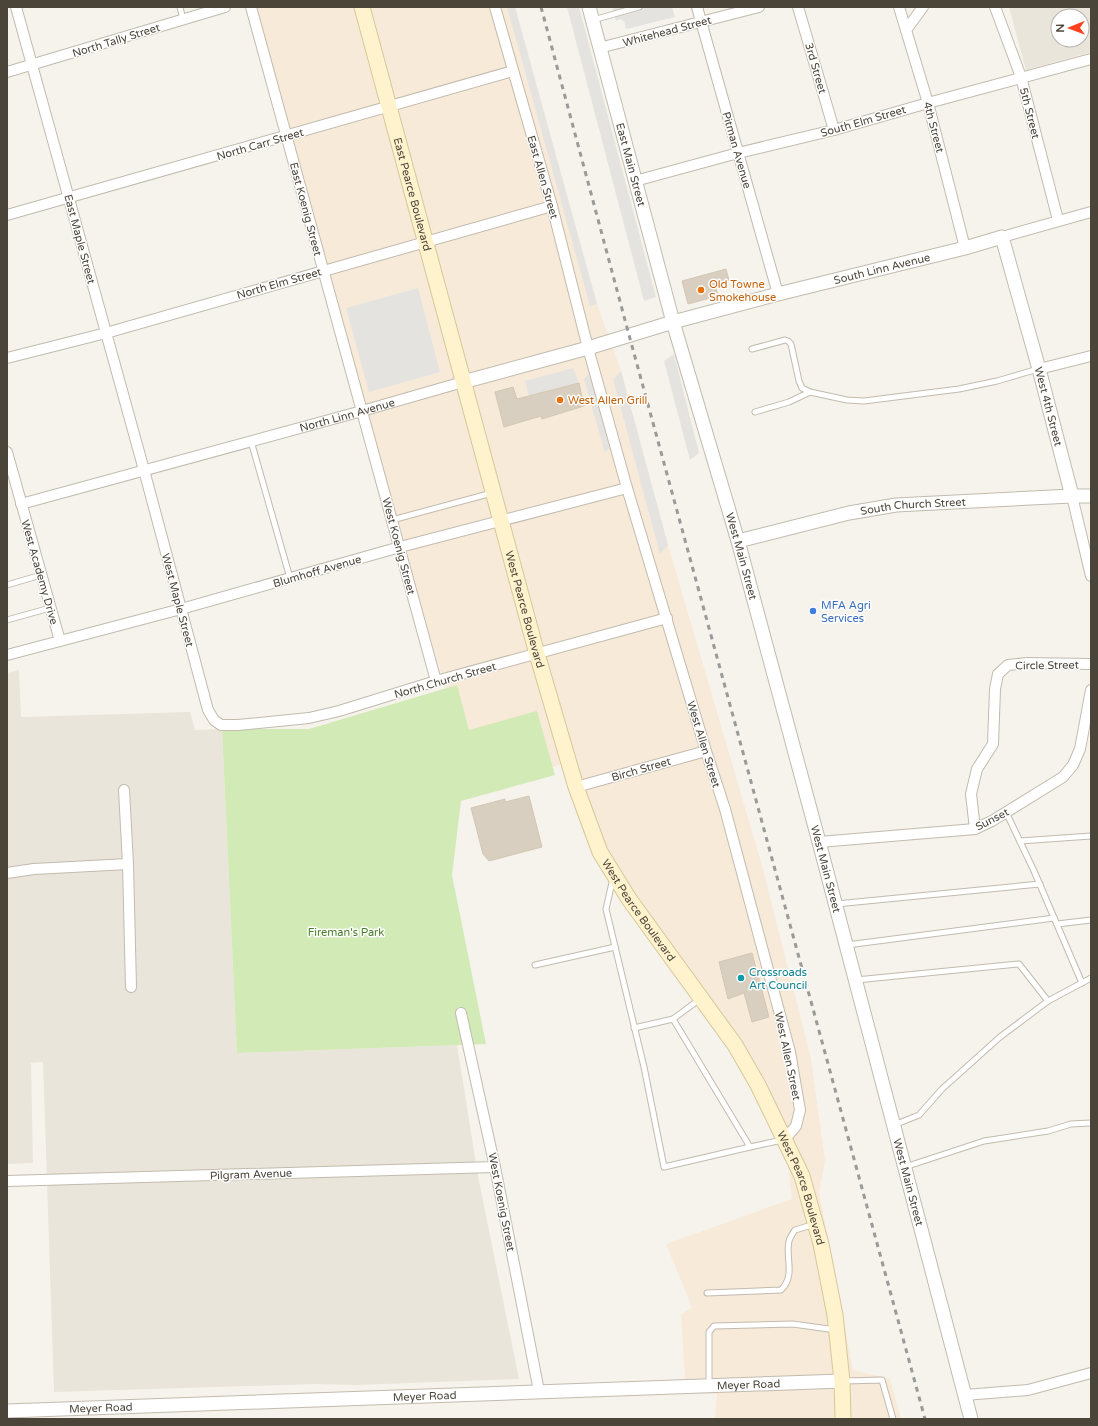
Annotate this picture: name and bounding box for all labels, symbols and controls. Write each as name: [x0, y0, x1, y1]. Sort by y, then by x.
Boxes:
north arrow: [1050, 8, 1090, 48]
street label: Whitehead Street: [621, 13, 713, 50]
street label: North Tally Street: [71, 21, 162, 60]
text: N: [1054, 24, 1067, 33]
street label: 3rd Street: [802, 41, 829, 95]
street label: 5th Street: [1017, 86, 1042, 140]
street label: 4th Street: [920, 100, 947, 154]
street label: South Elm Street: [819, 103, 907, 140]
street label: Pitman Avenue: [719, 110, 754, 190]
street label: East Main Street: [613, 121, 648, 208]
street label: North Carr Street: [215, 126, 305, 163]
street label: East Allen Street: [524, 134, 561, 220]
street label: East Pearce Boulevard: [391, 136, 434, 253]
street label: East Koenig Street: [287, 161, 324, 257]
street label: East Maple Street: [61, 193, 98, 285]
street label: South Linn Avenue: [832, 251, 931, 287]
street label: North Elm Street: [235, 265, 323, 302]
place label: Old Towne Smokehouse: [709, 278, 776, 304]
marker: Old Towne Smokehouse: [696, 285, 706, 295]
street label: West 4th Street: [1032, 366, 1065, 448]
place label: West Allen Grill: [568, 394, 647, 407]
marker: West Allen Grill: [555, 395, 565, 405]
street label: North Linn Avenue: [298, 396, 396, 435]
street label: South Church Street: [859, 495, 966, 518]
street label: West Koenig Street: [379, 496, 418, 596]
street label: West Main Street: [723, 511, 760, 601]
street label: West Academy Drive: [18, 518, 61, 626]
street label: West Pearce Boulevard: [502, 550, 547, 670]
street label: West Maple Street: [159, 552, 196, 648]
street label: Blumhoff Avenue: [272, 553, 363, 590]
place label: MFA Agri Services: [821, 599, 871, 625]
marker: MFA Agri Services: [808, 606, 818, 616]
street label: Circle Street: [1015, 658, 1079, 673]
street label: North Church Street: [393, 660, 498, 701]
street label: West Allen Street: [684, 699, 723, 789]
street label: Birch Street: [610, 755, 672, 784]
street label: Sunset: [973, 806, 1011, 833]
street label: West Main Street: [808, 824, 843, 914]
street label: West Pearce Boulevard: [599, 857, 678, 964]
park label: Fireman's Park: [308, 926, 384, 939]
place label: Crossroads Art Council: [749, 966, 807, 992]
marker: Crossroads Art Council: [736, 973, 746, 983]
street label: West Allen Street: [772, 1011, 803, 1101]
street label: West Pearce Boulevard: [774, 1129, 827, 1247]
street label: West Main Street: [890, 1137, 926, 1227]
street label: West Koenig Street: [486, 1152, 517, 1252]
street label: Pilgram Avenue: [210, 1167, 292, 1182]
street label: Meyer Road: [717, 1377, 781, 1392]
street label: Meyer Road: [393, 1389, 457, 1404]
street label: Meyer Road: [69, 1400, 133, 1416]

